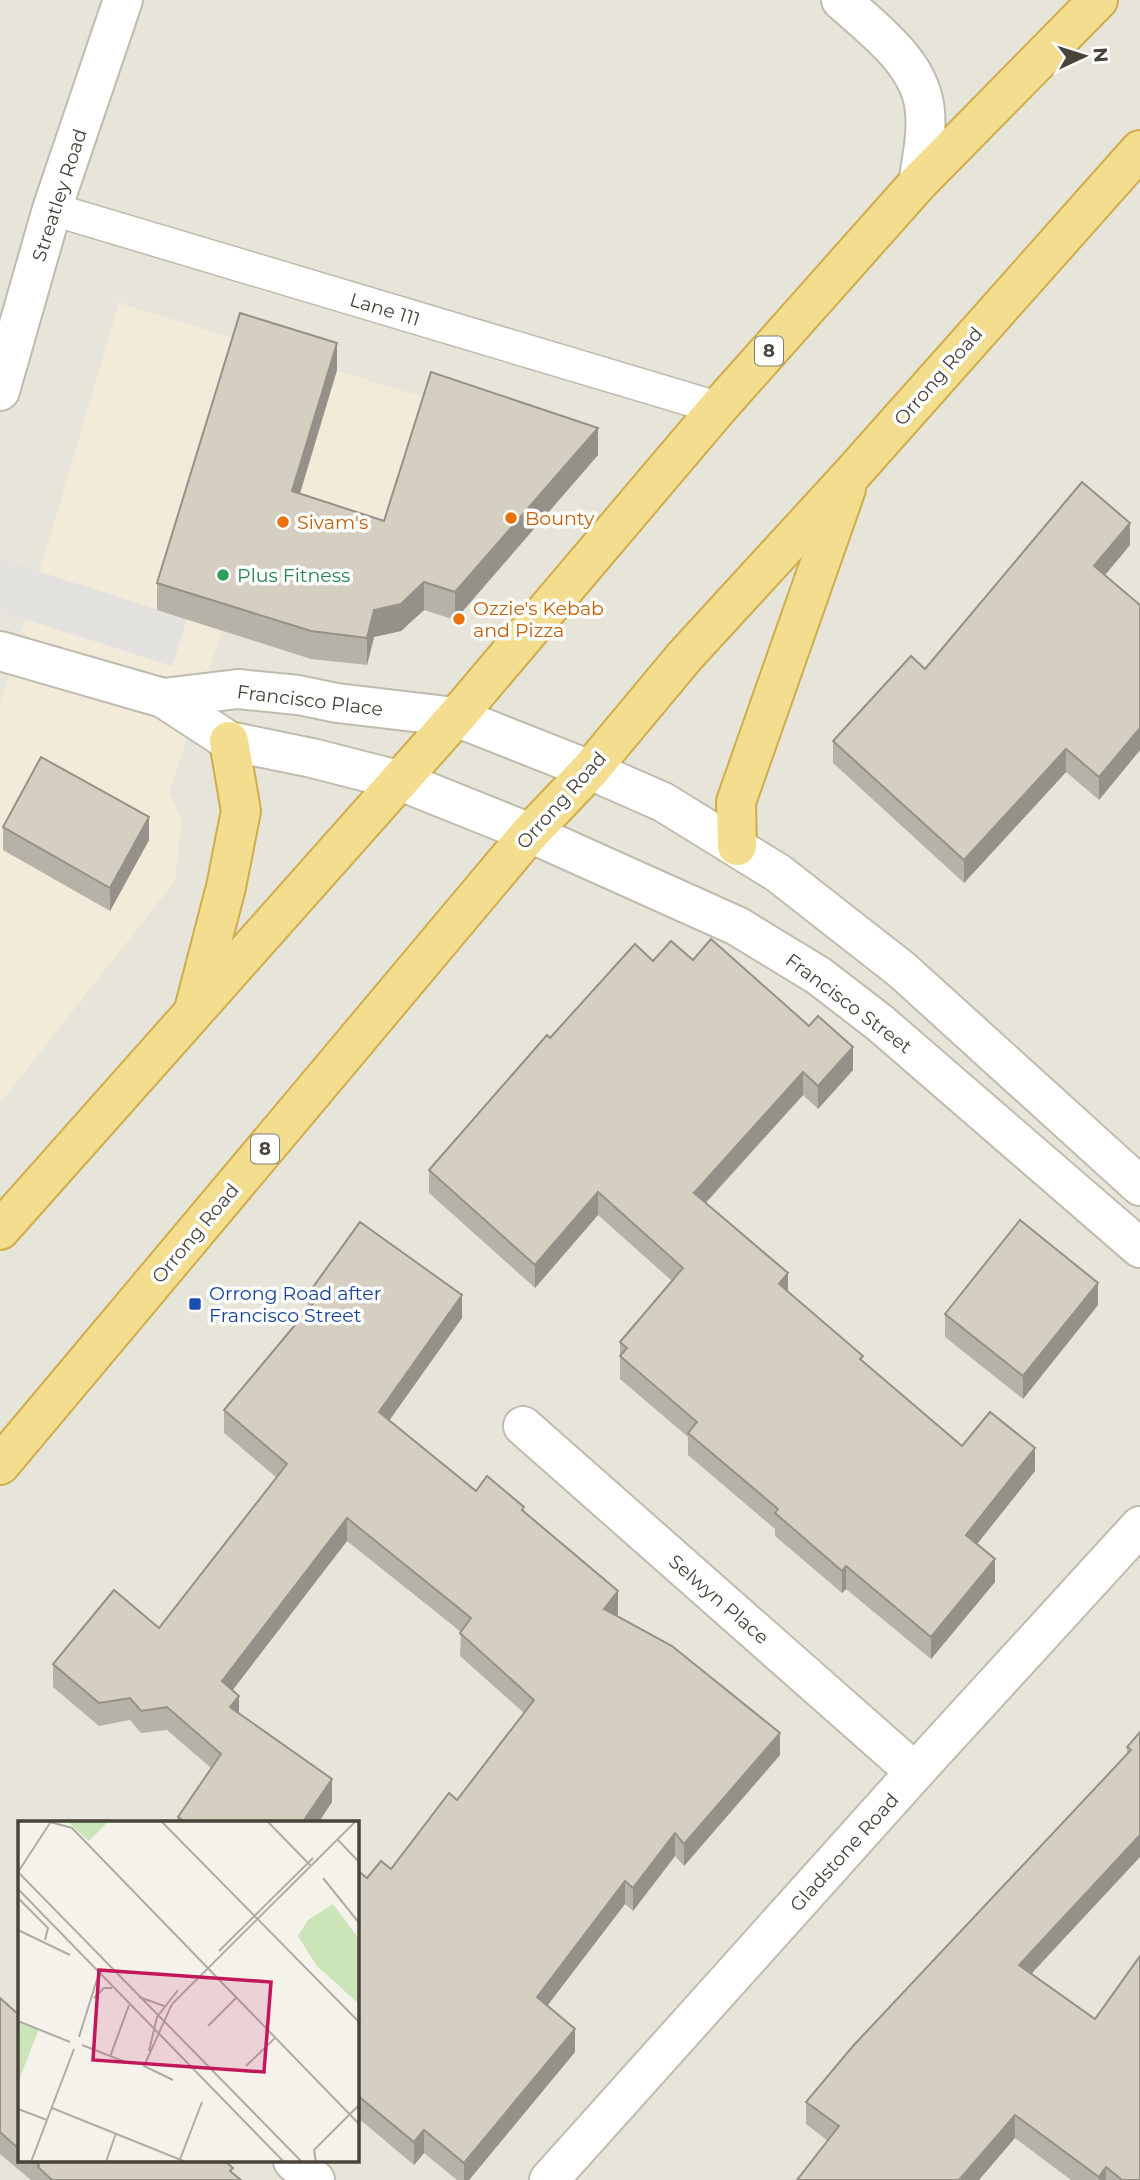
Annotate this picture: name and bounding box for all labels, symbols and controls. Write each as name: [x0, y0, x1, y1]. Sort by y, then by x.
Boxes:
north arrow: [1049, 21, 1119, 91]
text: N: [1088, 46, 1112, 63]
street label: Streatley Road: [27, 126, 92, 264]
street label: Lane 111: [347, 288, 423, 331]
street label: Orrong Road: [889, 322, 987, 430]
road number: 8: [755, 337, 783, 366]
place label: Bounty: [525, 507, 595, 530]
marker: Bounty: [503, 510, 519, 526]
place label: Sivam's: [297, 511, 368, 534]
marker: Sivam's: [275, 514, 291, 530]
place label: Plus Fitness: [237, 564, 350, 587]
marker: Plus Fitness: [215, 567, 231, 583]
place label: Ozzie's Kebab and Pizza: [473, 597, 604, 642]
marker: Ozzie's Kebab and Pizza: [451, 611, 467, 627]
street label: Francisco Place: [236, 680, 384, 721]
street label: Orrong Road: [512, 747, 611, 854]
street label: Francisco Street: [781, 948, 917, 1059]
road number: 8: [251, 1134, 279, 1164]
street label: Orrong Road: [147, 1179, 244, 1288]
place label: Orrong Road after Francisco Street: [209, 1282, 381, 1327]
marker: Orrong Road after Francisco Street: [187, 1296, 203, 1312]
street label: Selwyn Place: [664, 1550, 773, 1649]
street label: Gladstone Road: [785, 1788, 904, 1916]
inset map: [18, 1821, 359, 2162]

